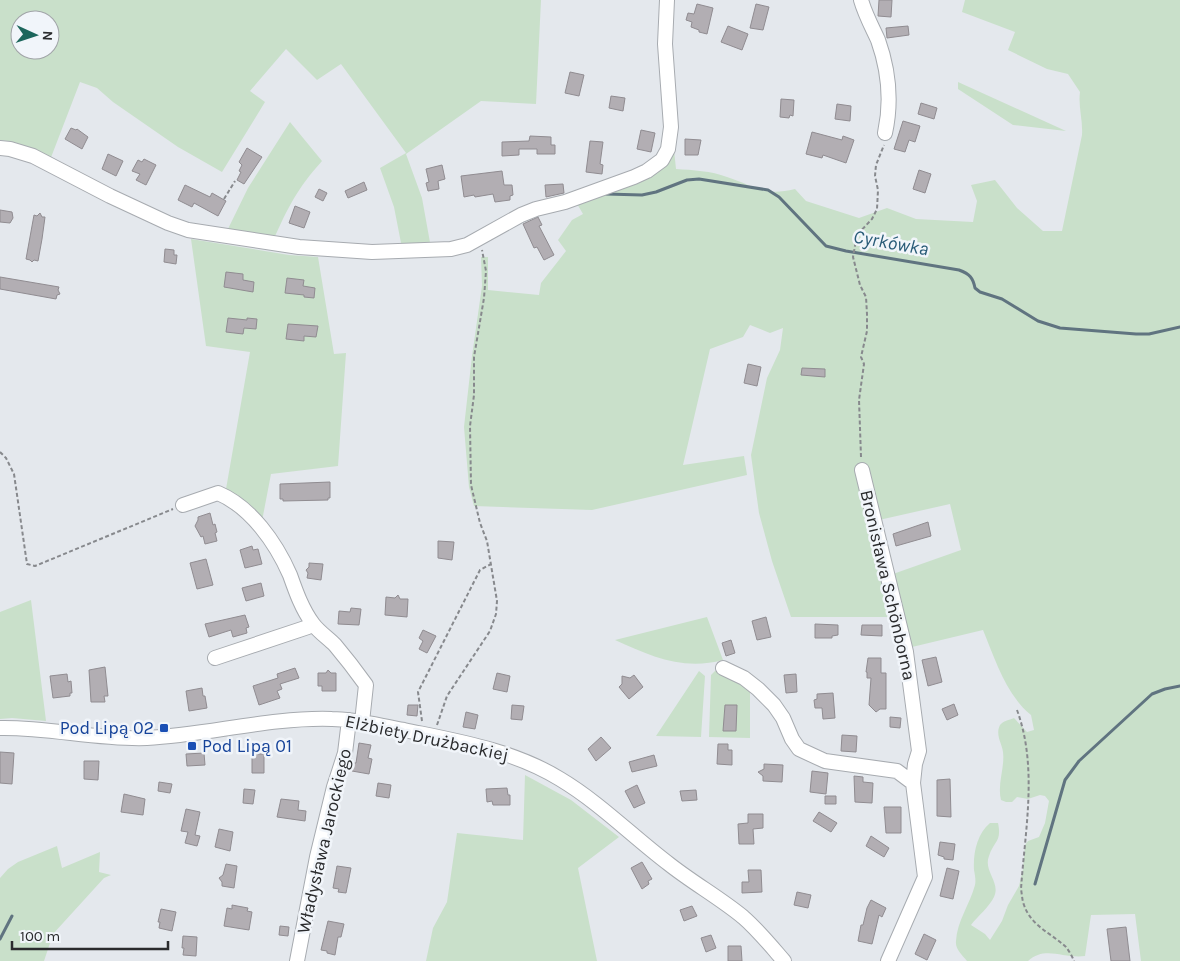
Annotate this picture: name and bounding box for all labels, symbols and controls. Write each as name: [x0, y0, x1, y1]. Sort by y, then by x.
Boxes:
north arrow: [10, 10, 60, 60]
text: N: [39, 30, 56, 41]
water label: Cyrkówka: [852, 226, 930, 260]
street label: Bronisława Schönborna: [855, 488, 921, 682]
street label: Elżbiety Drużbackiej: [343, 710, 511, 766]
place label: Pod Lipą 02: [60, 717, 154, 739]
marker: Pod Lipą 02: [158, 722, 170, 734]
place label: Pod Lipą 01: [202, 735, 292, 757]
marker: Pod Lipą 01: [186, 740, 198, 752]
street label: Władysława Jarockiego: [292, 746, 356, 936]
scale bar: [12, 918, 169, 950]
text: 100 m: [20, 927, 60, 945]

